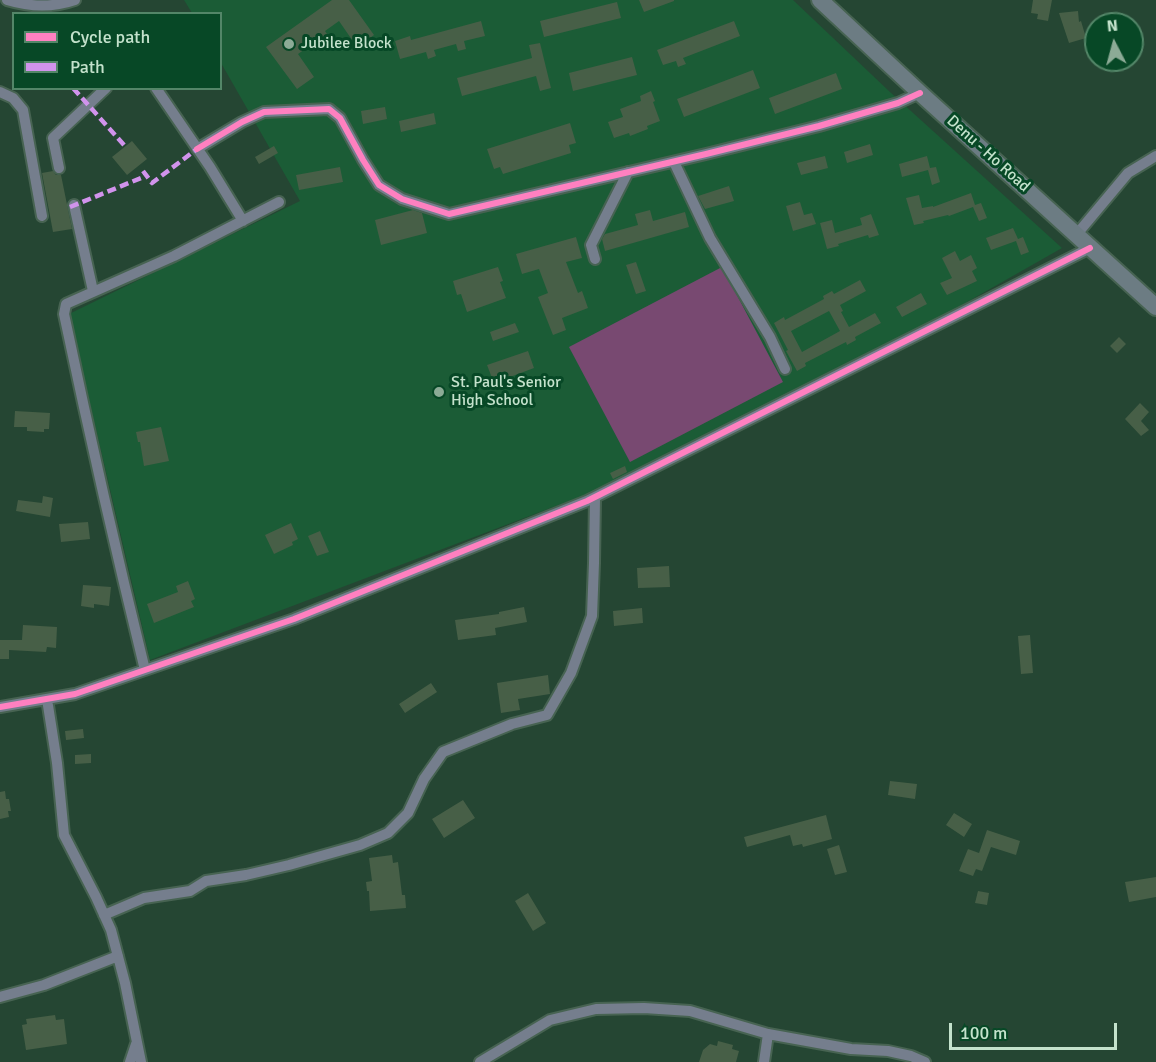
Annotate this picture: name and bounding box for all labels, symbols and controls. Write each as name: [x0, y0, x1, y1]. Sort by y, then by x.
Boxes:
legend: [12, 12, 222, 90]
north arrow: [1084, 12, 1144, 72]
text: N: [1106, 16, 1119, 37]
text: Cycle path: [70, 26, 150, 48]
place label: Jubilee Block: [301, 34, 392, 54]
marker: Jubilee Block: [282, 37, 296, 51]
text: Path: [70, 56, 105, 78]
street label: Denu - Ho Road: [942, 112, 1034, 196]
place label: St. Paul's Senior High School: [451, 373, 561, 411]
marker: St. Paul's Senior High School: [432, 385, 446, 399]
scale bar: [952, 1011, 1120, 1049]
text: 100 m: [960, 1022, 1007, 1044]

